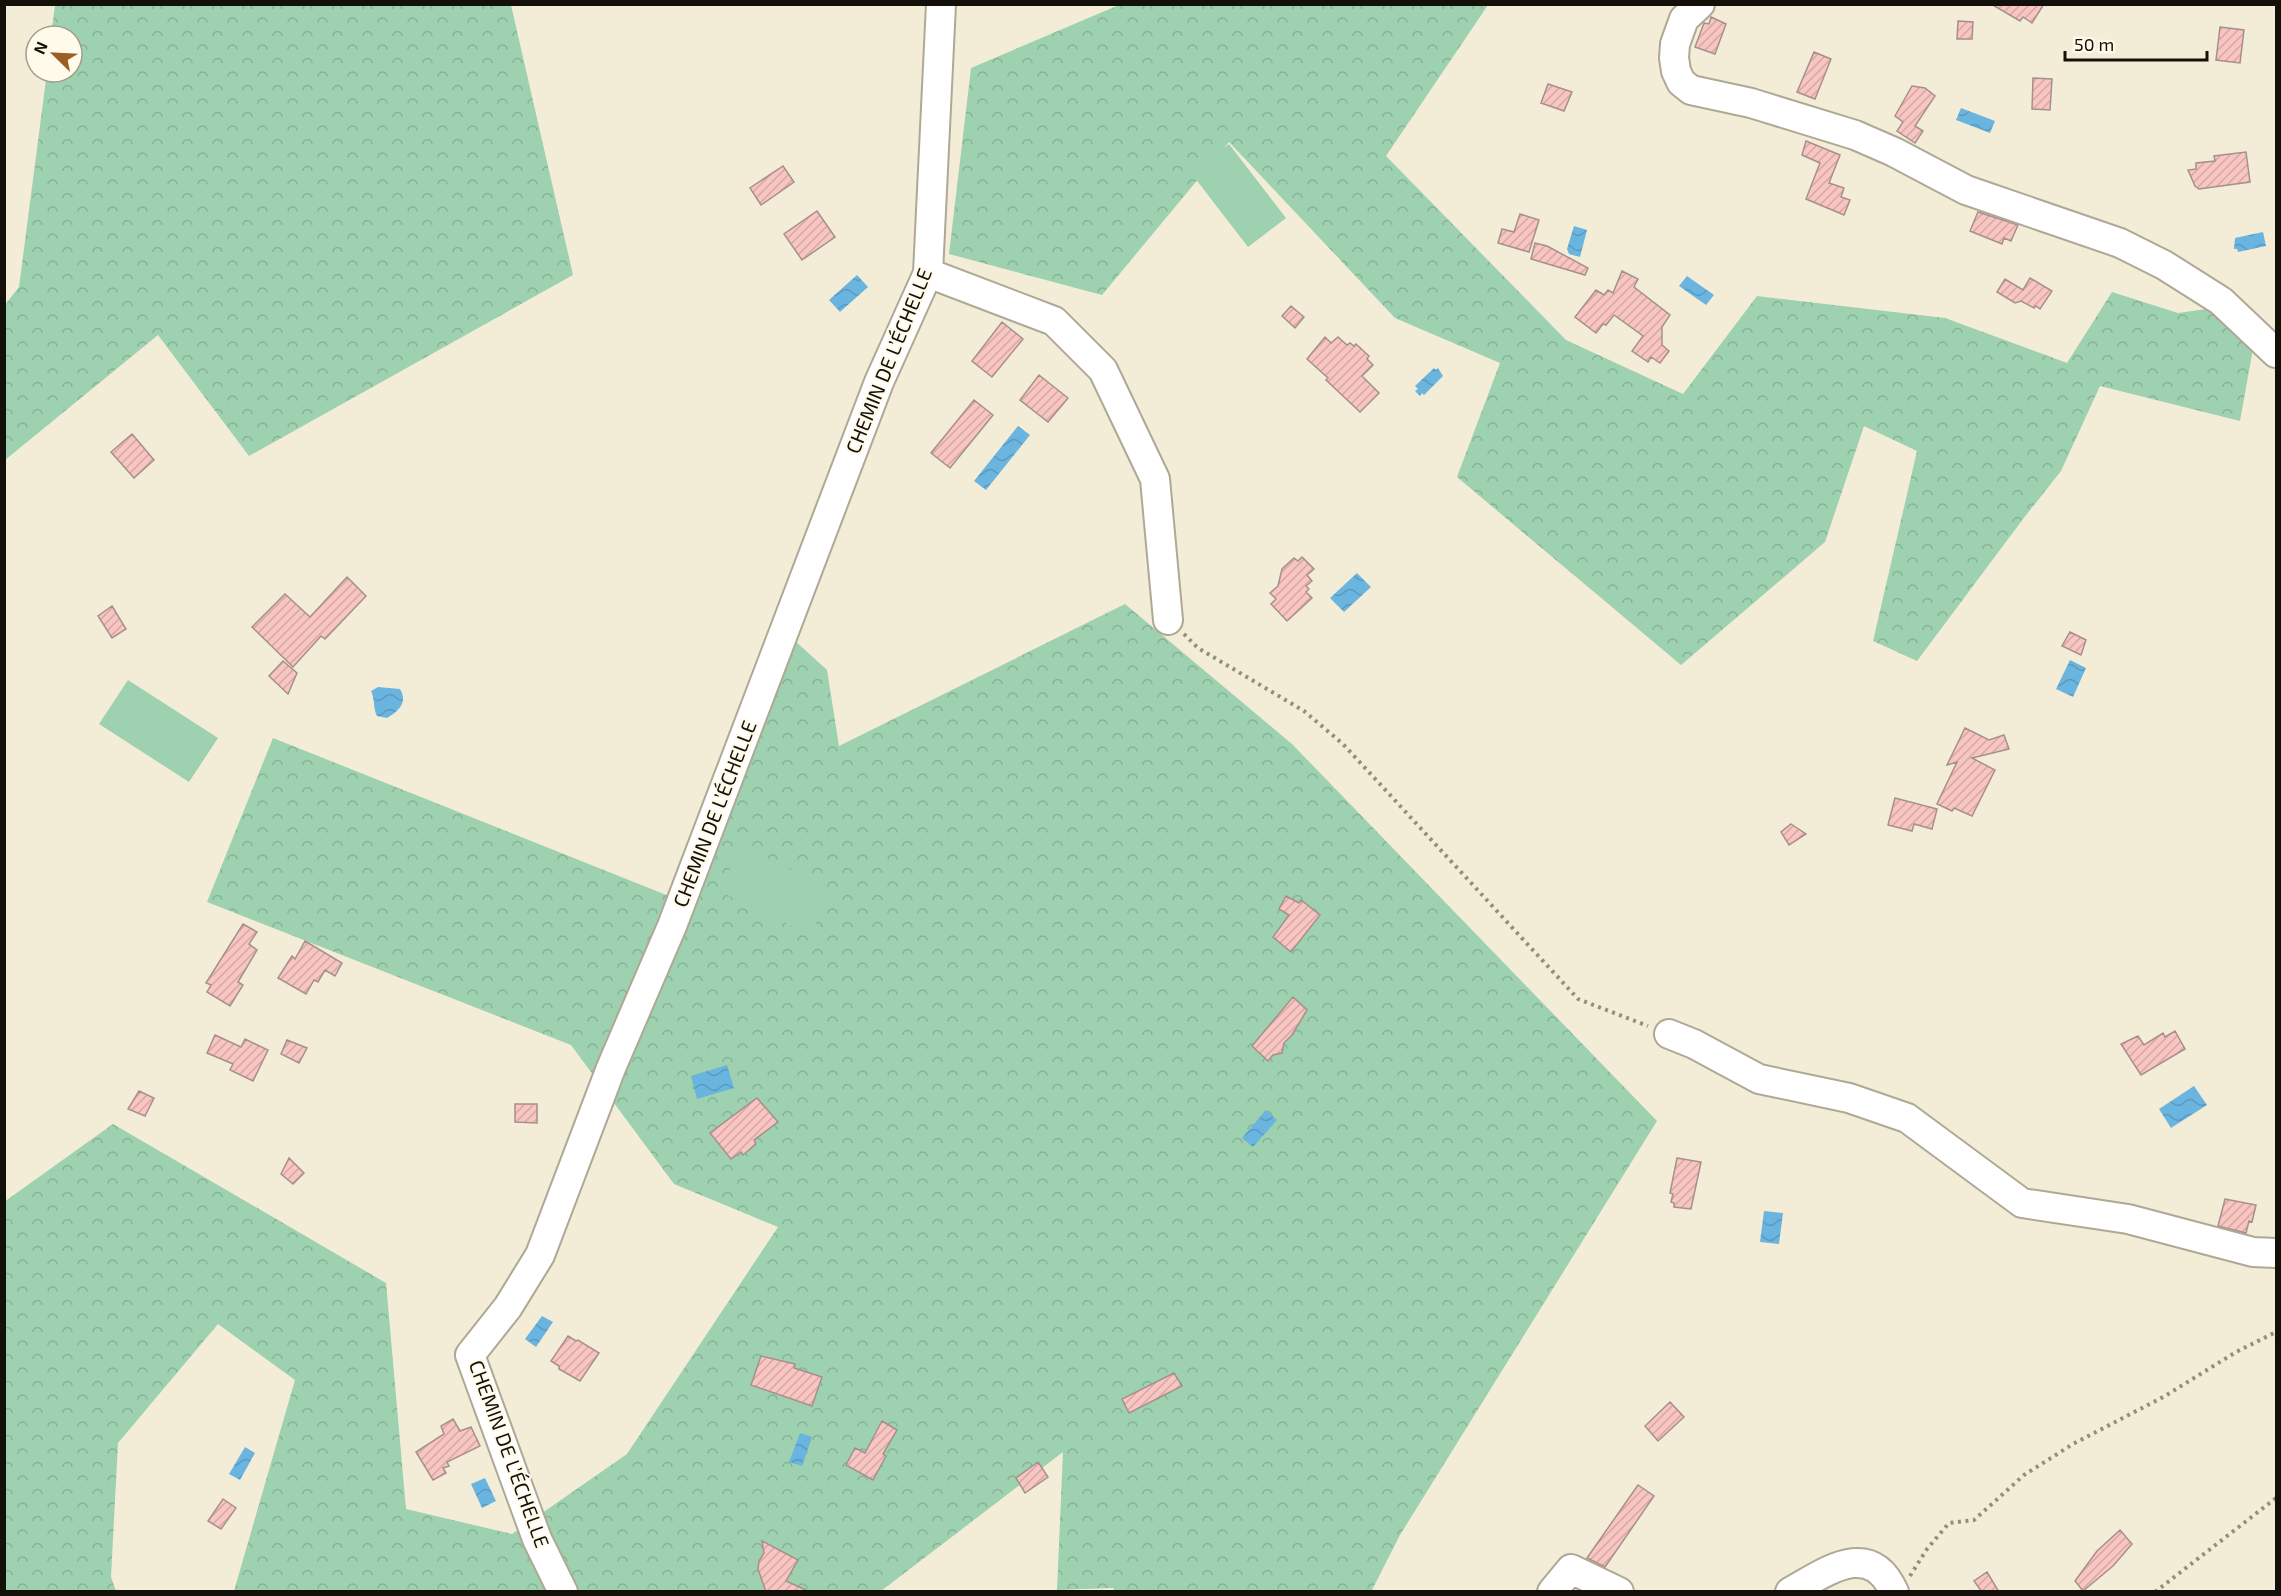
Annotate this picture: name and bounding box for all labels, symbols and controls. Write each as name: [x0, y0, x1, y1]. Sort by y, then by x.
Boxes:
north arrow: [24, 24, 84, 84]
scale bar: [2065, 24, 2208, 62]
text: 50 m: [2074, 33, 2114, 55]
text: N: [29, 39, 51, 57]
street label: CHEMIN DE L’ÉCHELLE: [840, 264, 936, 457]
street label: CHEMIN DE L’ÉCHELLE: [667, 717, 761, 910]
street label: CHEMIN DE L’ÉCHELLE: [465, 1357, 555, 1551]

